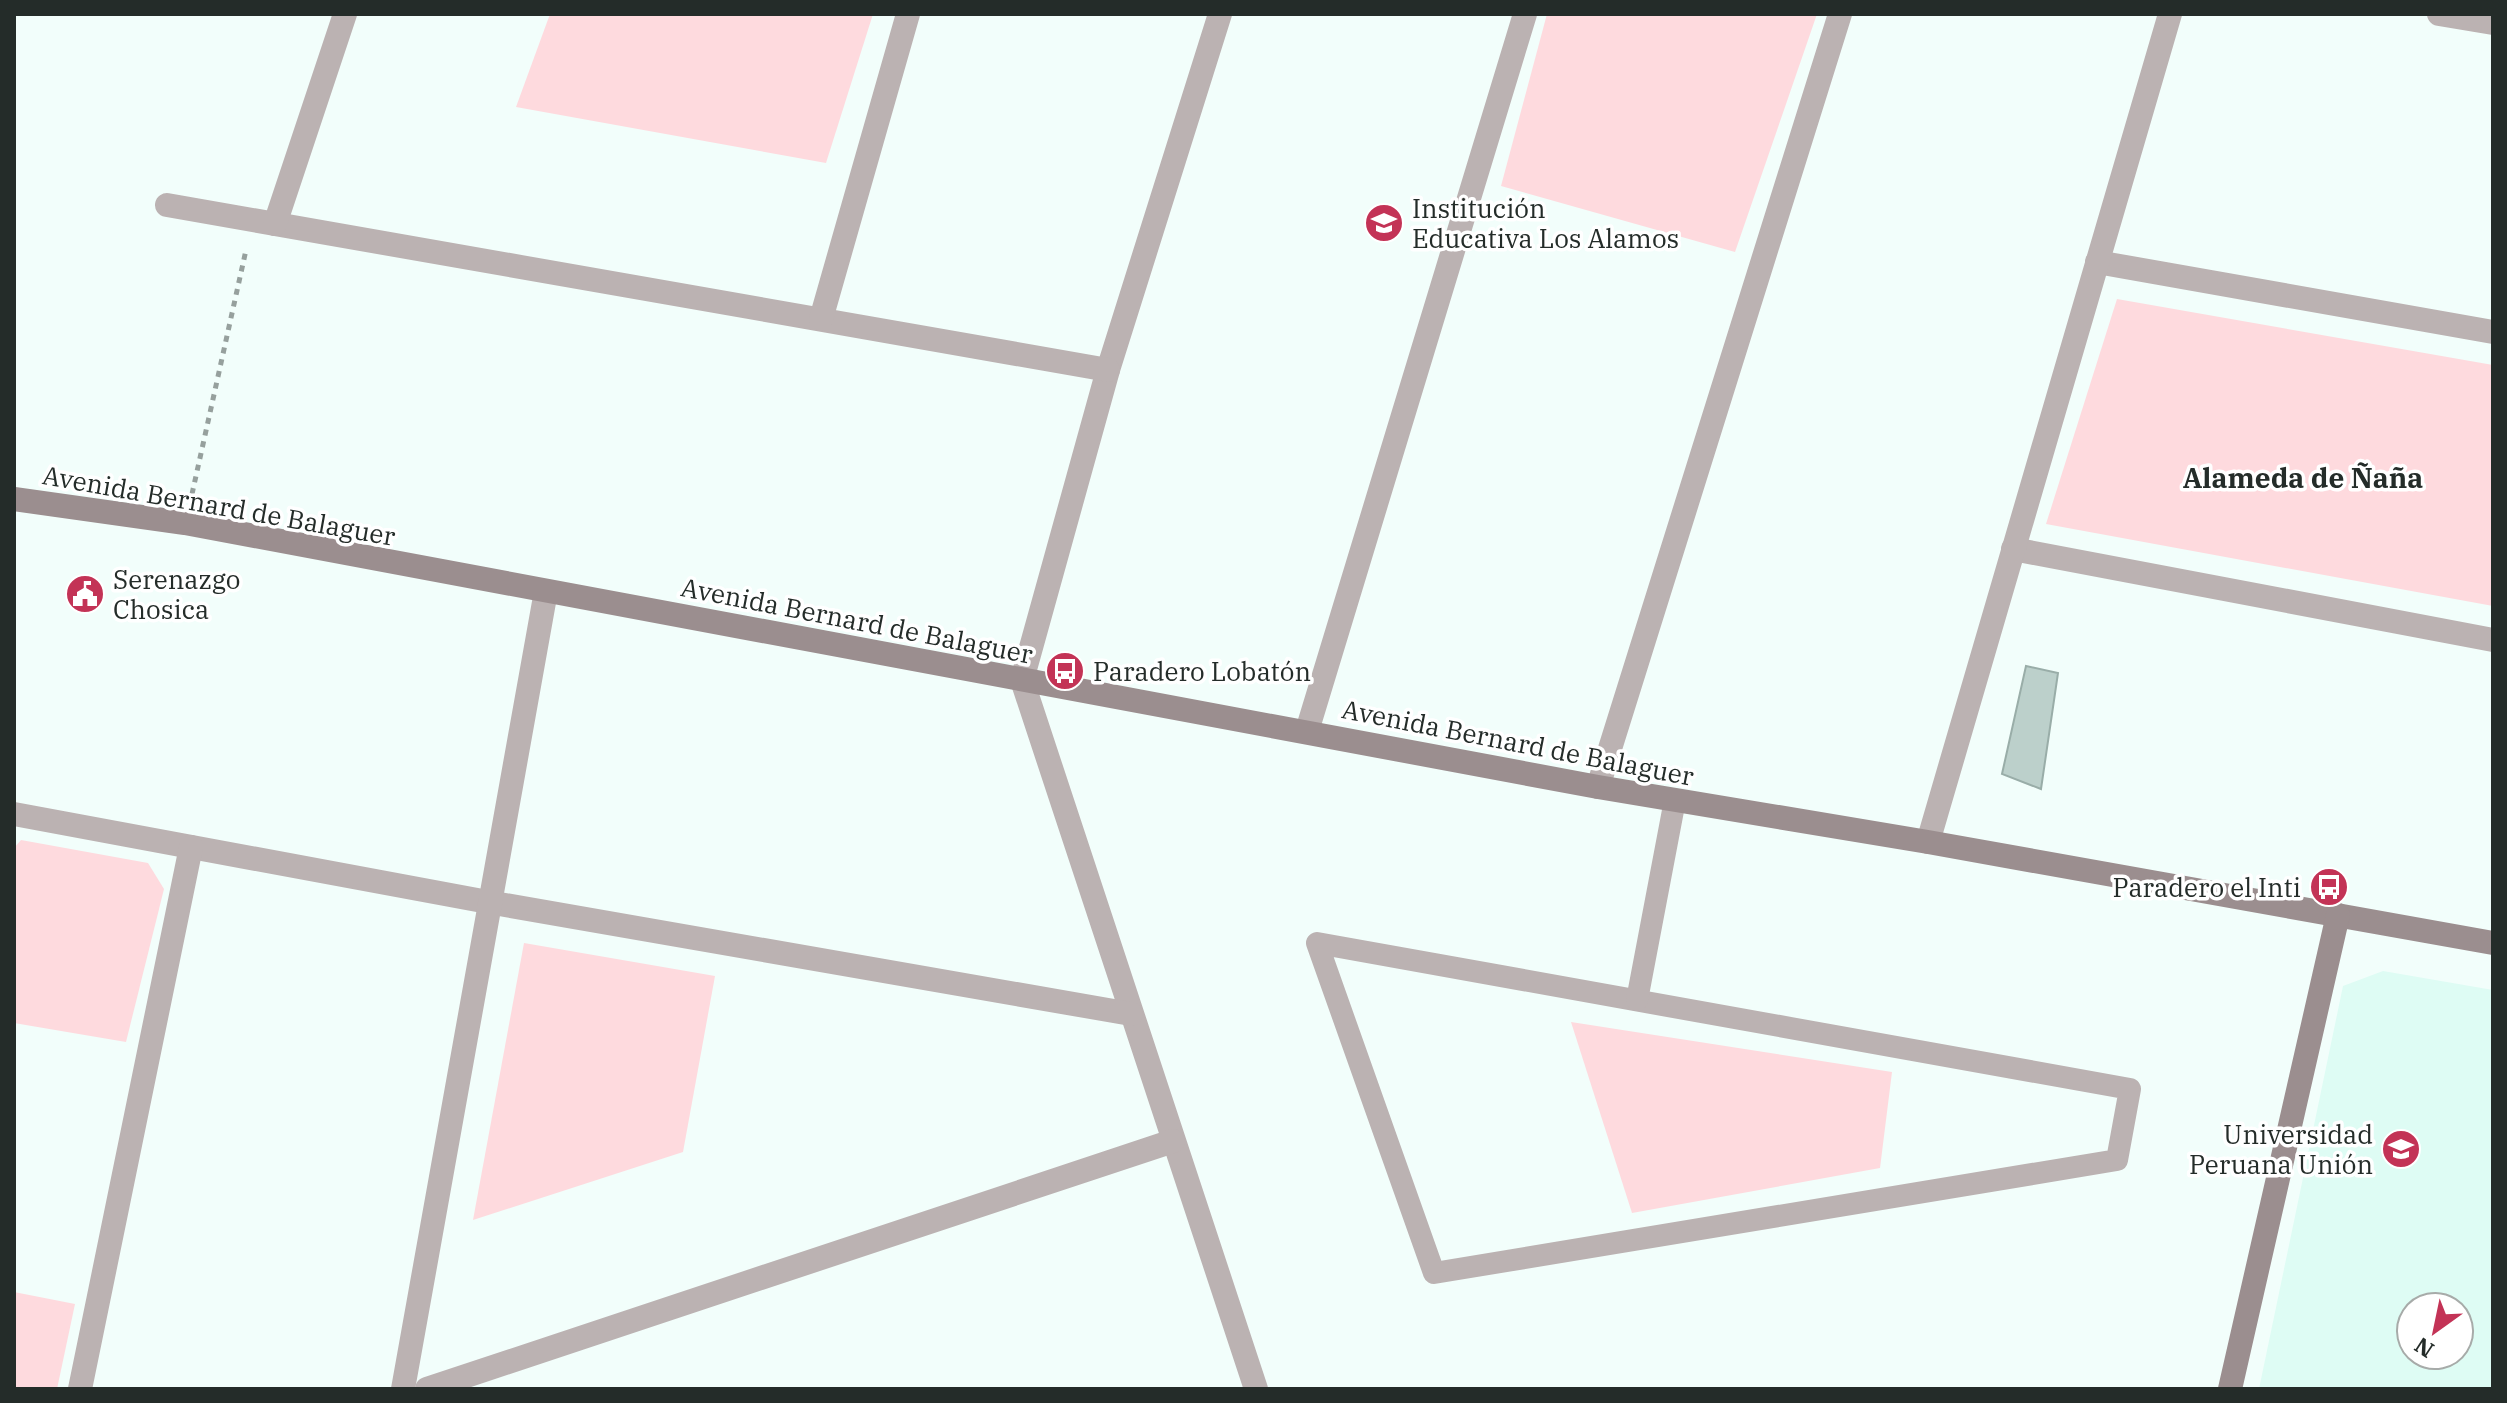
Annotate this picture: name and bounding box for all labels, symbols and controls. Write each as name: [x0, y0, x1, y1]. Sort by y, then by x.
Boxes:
place label: Institución Educativa Los Alamos: [1412, 191, 1679, 255]
school or university icon: Institución Educativa Los Alamos: [1363, 202, 1405, 244]
street label: Avenida Bernard de Balaguer: [40, 457, 398, 553]
district label: Alameda de Ñaña: [2183, 459, 2423, 496]
place label: Serenazgo Chosica: [113, 562, 240, 626]
street label: Avenida Bernard de Balaguer: [678, 569, 1036, 671]
public building icon: Serenazgo Chosica: [64, 573, 106, 615]
bus stop icon: Paradero Lobatón: [1044, 650, 1086, 692]
place label: Paradero Lobatón: [1093, 654, 1311, 688]
street label: Avenida Bernard de Balaguer: [1339, 691, 1697, 793]
bus stop icon: Paradero el Inti: [2308, 866, 2350, 908]
place label: Paradero el Inti: [2113, 870, 2301, 904]
place label: Universidad Peruana Unión: [2189, 1117, 2373, 1181]
school or university icon: Universidad Peruana Unión: [2380, 1128, 2422, 1170]
north arrow: [2395, 1291, 2475, 1371]
text: N: [2409, 1331, 2439, 1365]

